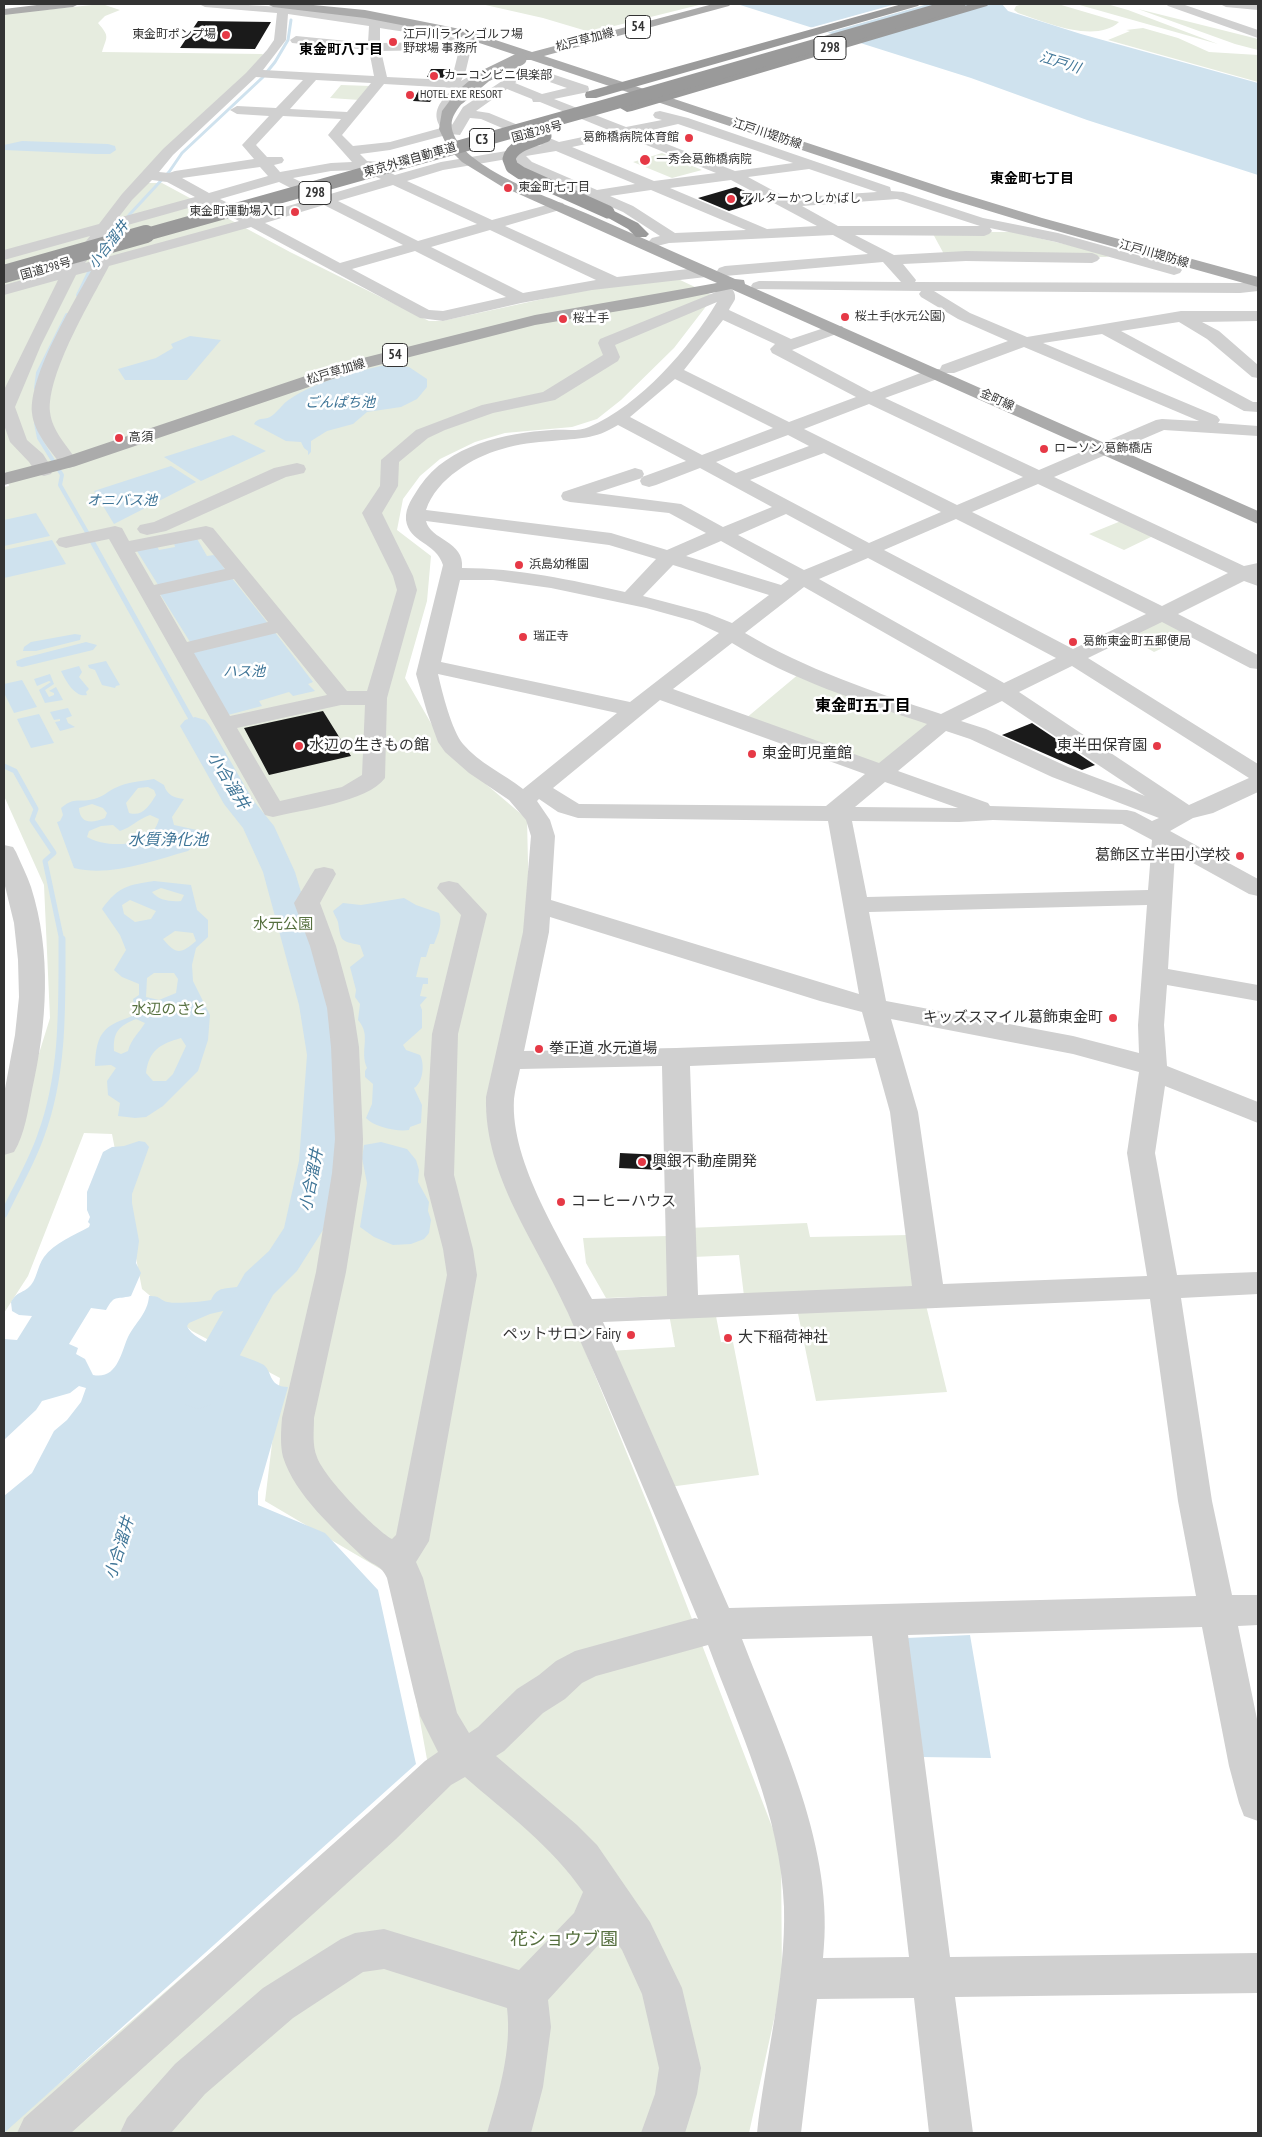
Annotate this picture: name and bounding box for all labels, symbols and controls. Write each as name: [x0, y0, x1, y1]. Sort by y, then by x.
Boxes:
road number: 54: [626, 16, 650, 38]
street label: 松戸草加線: [554, 25, 616, 55]
place label: 東金町ポンプ場: [132, 28, 216, 42]
place label: 江戸川ラインゴルフ場 野球場 事務所: [403, 28, 523, 56]
marker: 東金町ポンプ場: [220, 29, 232, 41]
marker: 江戸川ラインゴルフ場 野球場 事務所: [387, 36, 399, 48]
road number: 298: [814, 36, 846, 59]
district label: 東金町八丁目: [299, 42, 383, 58]
water label: 江戸川: [1037, 49, 1083, 77]
place label: カーコンビニ倶楽部: [444, 69, 552, 83]
marker: カーコンビニ倶楽部: [428, 70, 440, 82]
place label: HOTEL EXE RESORT: [420, 88, 503, 102]
marker: HOTEL EXE RESORT: [404, 89, 416, 101]
street label: 江戸川堤防線: [731, 116, 803, 152]
street label: 国道298号: [510, 118, 564, 146]
road number: C3: [470, 128, 494, 152]
place label: 葛飾橋病院体育館: [583, 131, 679, 145]
marker: 葛飾橋病院体育館: [683, 132, 695, 144]
street label: 東京外環自動車道: [362, 140, 458, 180]
marker: 一秀会葛飾橋病院: [638, 153, 652, 167]
place label: 一秀会葛飾橋病院: [656, 153, 752, 167]
district label: 東金町七丁目: [990, 171, 1074, 187]
place label: 東金町七丁目: [518, 181, 590, 195]
road number: 298: [299, 182, 331, 204]
marker: 東金町七丁目: [502, 182, 514, 194]
place label: アルターかつしかばし: [741, 192, 861, 206]
marker: アルターかつしかばし: [725, 193, 737, 205]
place label: 東金町運動場入口: [189, 205, 285, 219]
marker: 東金町運動場入口: [289, 206, 301, 218]
water label: 小合溜井: [85, 218, 133, 272]
street label: 江戸川堤防線: [1117, 237, 1191, 271]
street label: 国道298号: [19, 255, 73, 283]
place label: 桜土手(水元公園): [855, 310, 945, 324]
marker: 桜土手(水元公園): [839, 311, 851, 323]
place label: 桜土手: [573, 312, 609, 326]
marker: 桜土手: [557, 313, 569, 325]
road number: 54: [382, 344, 408, 366]
street label: 松戸草加線: [305, 356, 367, 388]
street label: 金町線: [978, 386, 1016, 414]
water label: ごんぱち池: [305, 395, 375, 411]
place label: 高須: [129, 431, 153, 445]
marker: 高須: [113, 432, 125, 444]
place label: ローソン 葛飾橋店: [1054, 442, 1153, 456]
marker: ローソン 葛飾橋店: [1038, 443, 1050, 455]
water label: オニバス池: [87, 493, 157, 509]
place label: 浜島幼稚園: [529, 558, 589, 572]
marker: 浜島幼稚園: [513, 559, 525, 571]
place label: 瑞正寺: [533, 630, 569, 644]
marker: 瑞正寺: [517, 631, 529, 643]
place label: 葛飾東金町五郵便局: [1083, 635, 1191, 649]
marker: 葛飾東金町五郵便局: [1067, 636, 1079, 648]
water label: ハス池: [223, 664, 265, 680]
district label: 東金町五丁目: [815, 696, 911, 716]
place label: 水辺の生きもの館: [309, 737, 429, 755]
place label: 東半田保育園: [1057, 737, 1147, 755]
marker: 水辺の生きもの館: [293, 740, 305, 752]
marker: 東半田保育園: [1151, 740, 1163, 752]
place label: 東金町児童館: [762, 745, 852, 763]
marker: 東金町児童館: [746, 748, 758, 760]
water label: 小合溜井: [203, 749, 253, 813]
water label: 水質浄化池: [128, 830, 208, 850]
place label: 葛飾区立半田小学校: [1095, 847, 1230, 865]
marker: 葛飾区立半田小学校: [1234, 850, 1246, 862]
park label: 水元公園: [253, 916, 313, 934]
park label: 水辺のさと: [132, 1001, 206, 1019]
place label: キッズスマイル葛飾東金町: [923, 1009, 1103, 1027]
marker: キッズスマイル葛飾東金町: [1107, 1012, 1119, 1024]
place label: 拳正道 水元道場: [549, 1040, 657, 1058]
marker: 拳正道 水元道場: [533, 1043, 545, 1055]
water label: 小合溜井: [296, 1147, 328, 1213]
place label: 興銀不動産開発: [652, 1153, 757, 1171]
marker: 興銀不動産開発: [636, 1156, 648, 1168]
place label: コーヒーハウス: [571, 1193, 676, 1211]
marker: コーヒーハウス: [555, 1196, 567, 1208]
place label: ペットサロン Fairy: [503, 1326, 621, 1344]
marker: ペットサロン Fairy: [625, 1329, 637, 1341]
place label: 大下稲荷神社: [738, 1329, 828, 1347]
marker: 大下稲荷神社: [722, 1332, 734, 1344]
water label: 小合溜井: [101, 1515, 139, 1581]
park label: 花ショウブ園: [510, 1929, 618, 1951]

